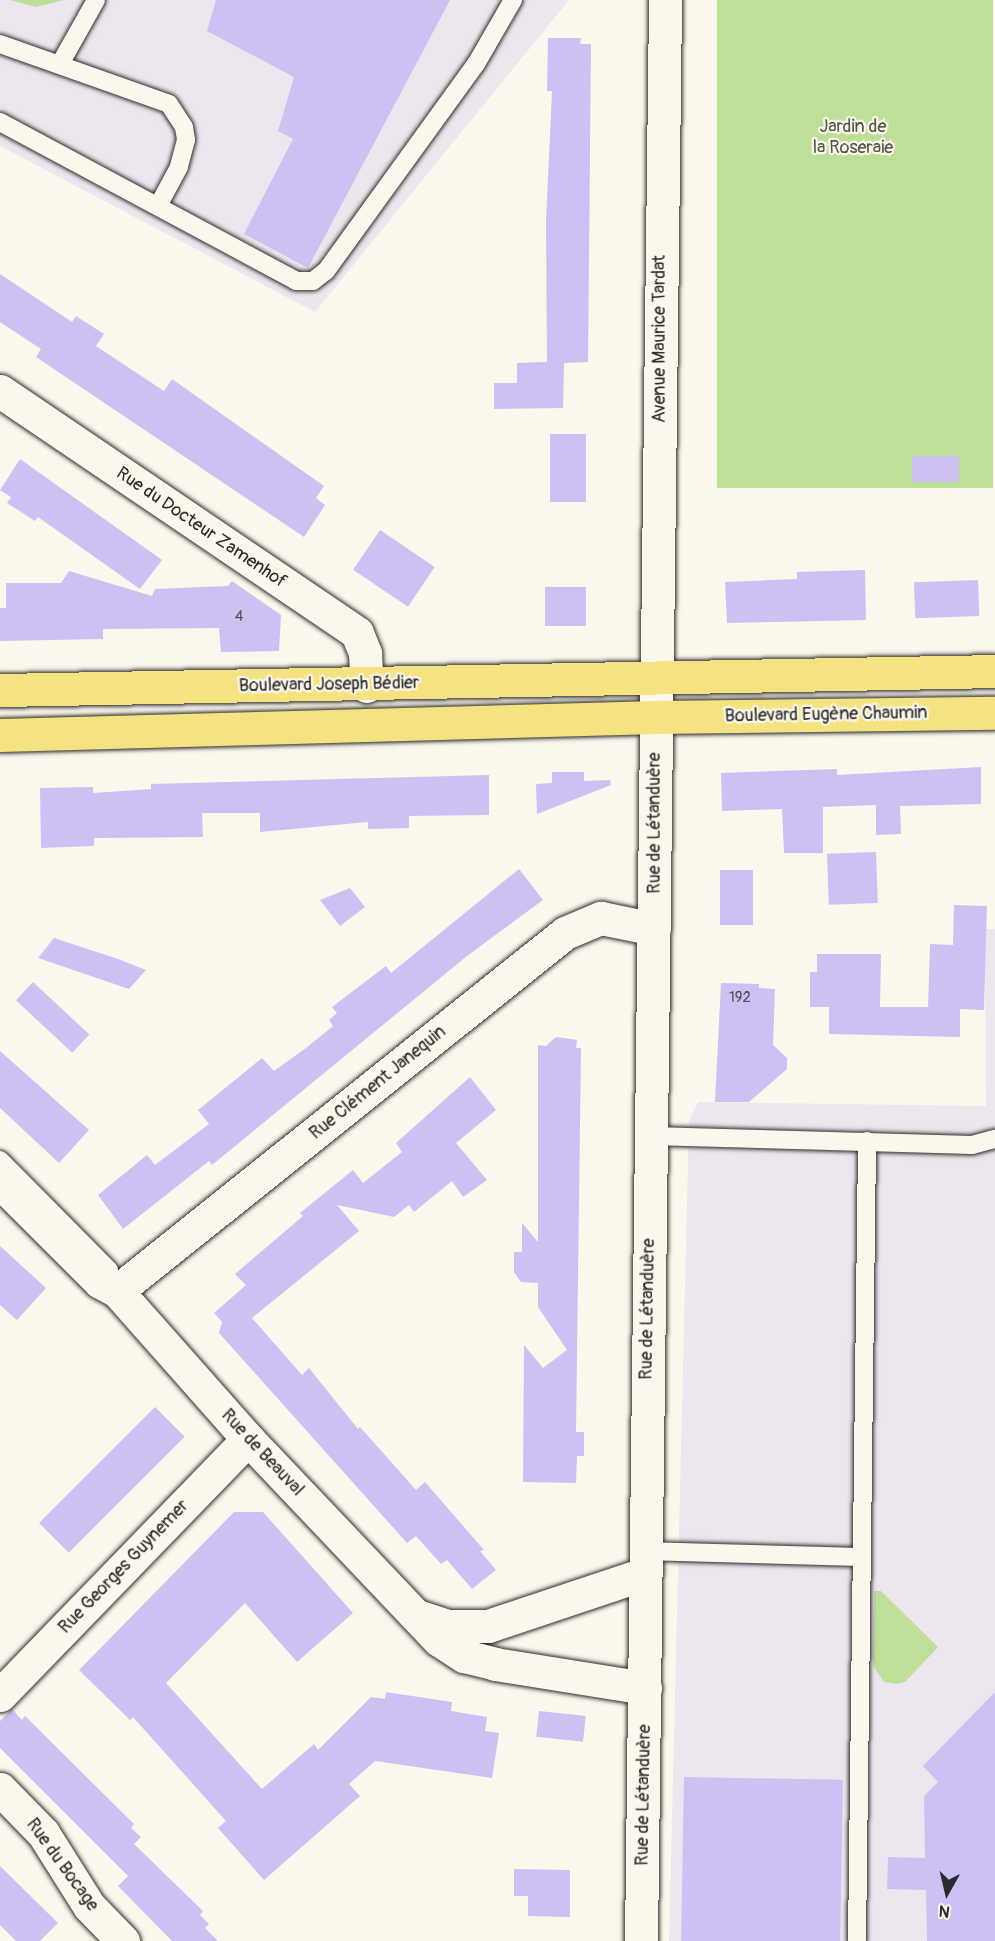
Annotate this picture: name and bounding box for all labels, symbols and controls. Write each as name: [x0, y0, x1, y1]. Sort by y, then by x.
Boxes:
park label: Jardin de la Roseraie: [813, 117, 893, 160]
street label: Avenue Maurice Tardat: [649, 255, 671, 423]
street label: Rue du Docteur Zamenhof: [112, 463, 290, 593]
house number: 4: [235, 608, 243, 626]
street label: Boulevard Joseph Bédier: [239, 673, 419, 697]
street label: Boulevard Eugène Chaumin: [725, 702, 927, 728]
street label: Rue de Létanduère: [644, 752, 666, 894]
house number: 192: [729, 989, 751, 1007]
street label: Rue Clément Janequin: [305, 1021, 451, 1145]
street label: Rue de Létanduère: [636, 1238, 660, 1380]
street label: Rue de Beauval: [216, 1405, 308, 1501]
street label: Rue Georges Guynemer: [54, 1496, 194, 1638]
street label: Rue de Létanduère: [632, 1724, 656, 1866]
street label: Rue du Bocage: [21, 1814, 103, 1916]
north arrow: [917, 1863, 977, 1923]
text: N: [938, 1900, 951, 1921]

